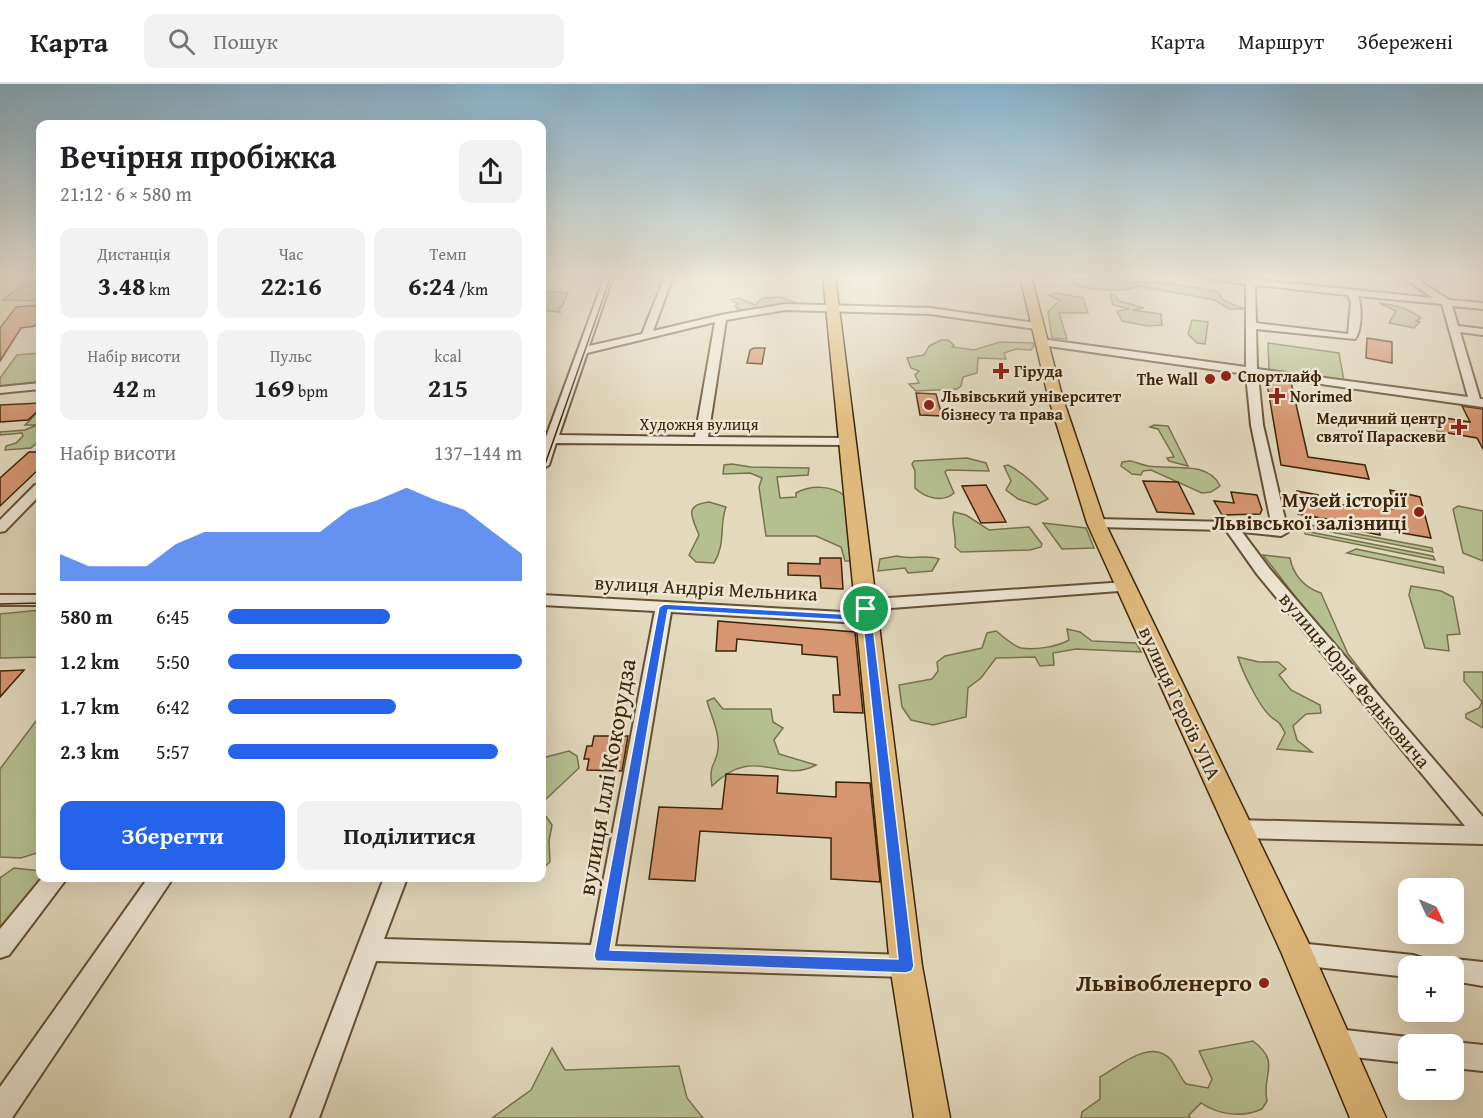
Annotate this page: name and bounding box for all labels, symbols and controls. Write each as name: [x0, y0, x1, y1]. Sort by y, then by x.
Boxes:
search box: [144, 14, 564, 68]
text: Карта: [30, 21, 108, 62]
icon: search: [165, 25, 198, 58]
text: Пошук: [213, 25, 278, 57]
text: Карта: [1151, 26, 1205, 57]
text: Маршрут: [1238, 26, 1324, 57]
text: Збережені: [1357, 26, 1453, 57]
text: Вечірня пробіжка: [60, 132, 336, 180]
button: share: [459, 140, 522, 203]
text: 21:12 · 6 × 580 m: [60, 179, 192, 208]
text: Дистанція: [97, 242, 171, 266]
text: Час: [279, 242, 303, 266]
text: Темп: [430, 242, 466, 266]
text: 3.48: [98, 266, 146, 305]
text: 22:16: [260, 266, 322, 305]
text: 6:24: [408, 266, 456, 305]
text: km: [146, 277, 170, 301]
text: /km: [456, 277, 488, 301]
text: Набір висоти: [88, 344, 180, 368]
text: Пульс: [270, 344, 312, 368]
text: kcal: [434, 344, 462, 368]
place label: Гіруда: [1014, 359, 1064, 383]
marker: Гіруда: [992, 362, 1010, 380]
place label: Спортлайф: [1238, 364, 1322, 388]
place label: The Wall: [1137, 367, 1198, 391]
text: 42: [112, 368, 139, 407]
text: 169: [254, 368, 294, 407]
text: 215: [428, 368, 468, 407]
marker: Спортлайф: [1219, 369, 1233, 383]
marker: The Wall: [1203, 372, 1217, 386]
text: m: [139, 379, 156, 403]
text: bpm: [294, 379, 328, 403]
place label: Львівський університет бізнесу та права: [941, 384, 1121, 426]
place label: Norimed: [1290, 384, 1353, 408]
marker: Norimed: [1268, 387, 1286, 405]
marker: Львівський університет бізнесу та права: [922, 398, 936, 412]
place label: Медичний центр святої Параскеви: [1316, 406, 1446, 448]
street label: Художня вулиця: [639, 412, 759, 436]
marker: Медичний центр святої Параскеви: [1450, 418, 1468, 436]
text: Набір висоти: [60, 438, 176, 467]
text: 137–144 m: [434, 438, 522, 467]
place label: Музей історії Львівської залізниці: [1212, 485, 1408, 537]
marker: Музей історії Львівської залізниці: [1412, 505, 1426, 519]
street label: вулиця Андрія Мельника: [594, 567, 819, 608]
pin: [840, 583, 891, 634]
street label: вулиця Юрія Федьковича: [1273, 585, 1438, 774]
icon: arrive: [849, 592, 882, 625]
text: 580 m: [60, 602, 113, 631]
text: 6:45: [156, 602, 190, 631]
street label: вулиця Героїв УПА: [1132, 621, 1229, 784]
text: 1.2 km: [60, 647, 119, 676]
text: 5:50: [156, 647, 190, 676]
street label: вулиця Іллі Кокорудза: [568, 655, 645, 898]
text: 1.7 km: [60, 692, 119, 721]
text: 6:42: [156, 692, 190, 721]
text: 2.3 km: [60, 737, 119, 766]
text: 5:57: [156, 737, 190, 766]
button: Зберегти: [60, 801, 285, 870]
button: Поділитися: [297, 801, 522, 870]
north arrow: [1398, 878, 1464, 944]
map controls: [1398, 878, 1464, 1100]
button: +: [1398, 956, 1464, 1022]
place label: Львівобленерго: [1076, 965, 1252, 1000]
marker: Львівобленерго: [1257, 976, 1271, 990]
button: −: [1398, 1034, 1464, 1100]

